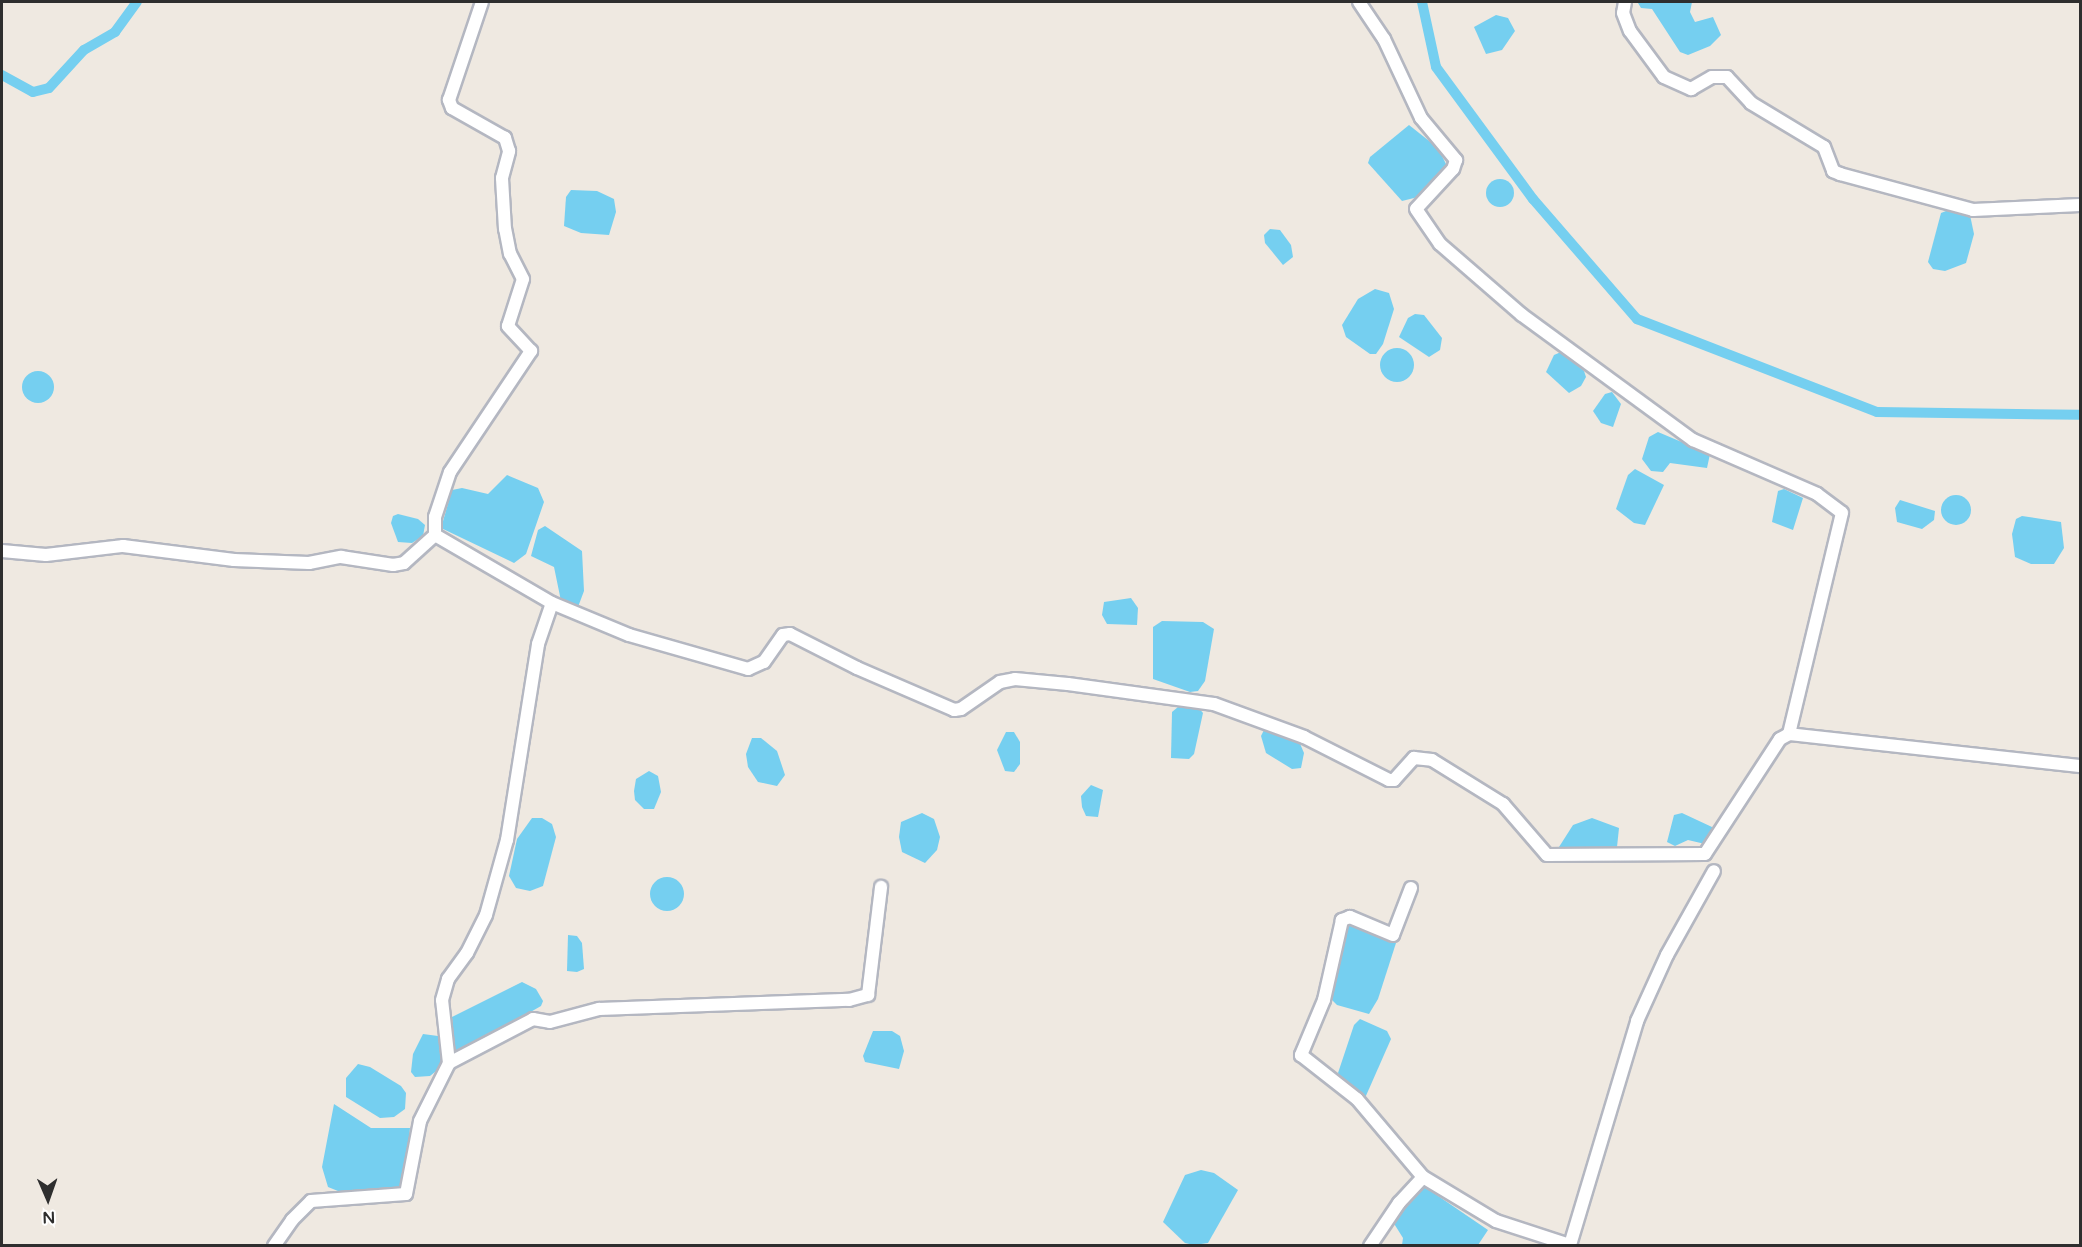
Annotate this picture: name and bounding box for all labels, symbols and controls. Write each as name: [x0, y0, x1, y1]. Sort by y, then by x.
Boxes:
north arrow: [18, 1169, 78, 1229]
text: N: [42, 1207, 55, 1227]

